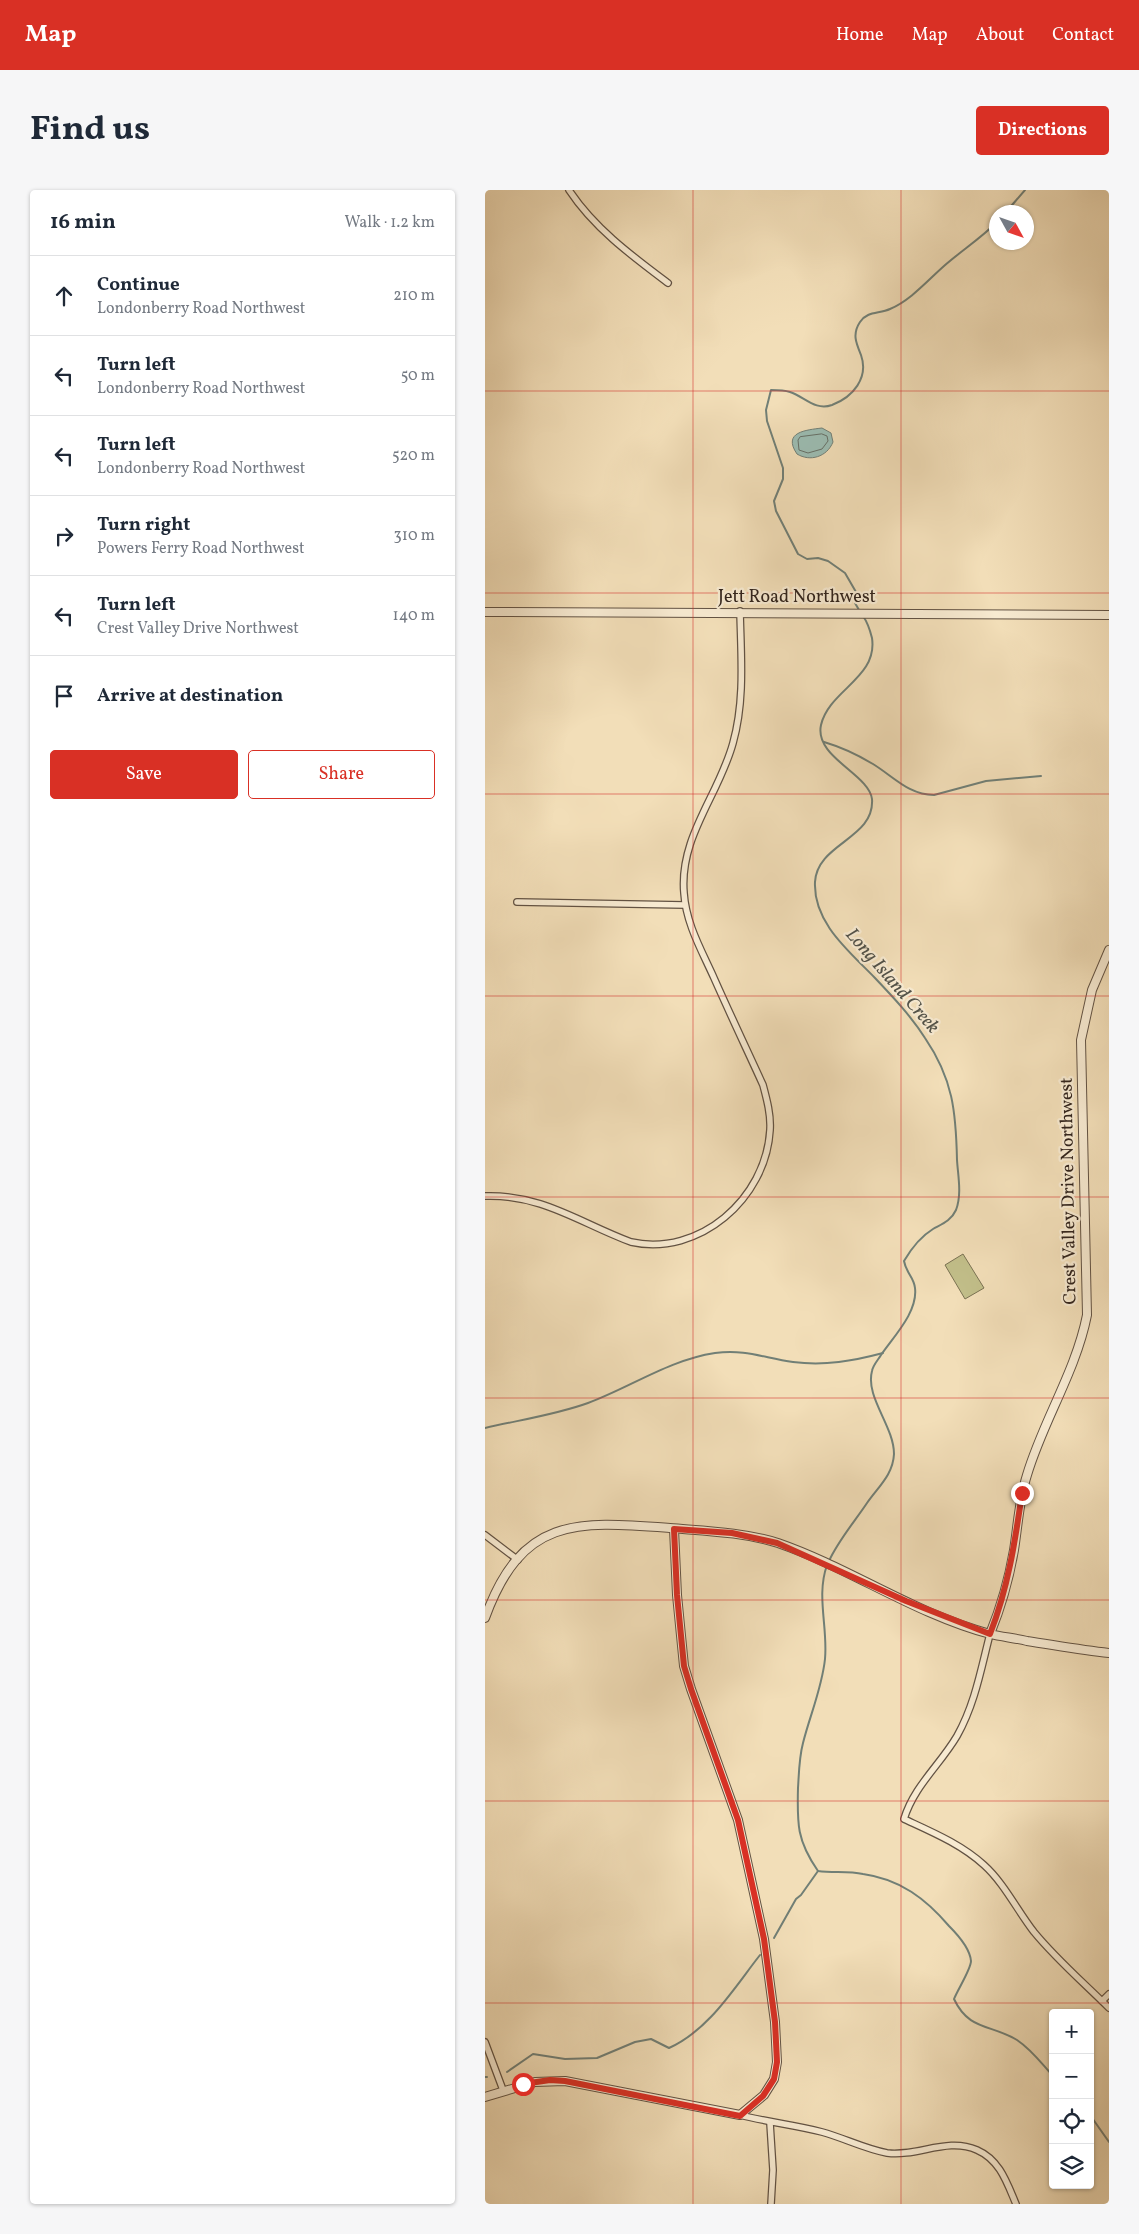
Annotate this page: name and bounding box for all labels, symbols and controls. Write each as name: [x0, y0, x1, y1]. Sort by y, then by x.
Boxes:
text: Map: [25, 18, 76, 52]
text: Home: [836, 23, 884, 48]
text: Map: [912, 23, 948, 48]
text: About: [976, 23, 1024, 48]
text: Contact: [1052, 23, 1114, 48]
text: Find us: [30, 106, 150, 154]
button: Directions: [976, 106, 1109, 155]
north arrow: [989, 205, 1034, 250]
text: 16 min: [50, 208, 116, 237]
text: Walk · 1.2 km: [344, 212, 435, 234]
text: Continue: [97, 272, 180, 298]
icon: ahead: [50, 282, 78, 310]
text: 210 m: [393, 285, 435, 307]
text: Londonberry Road Northwest: [97, 298, 305, 320]
text: Turn left: [97, 352, 176, 378]
icon: left: [50, 362, 78, 390]
text: 50 m: [401, 365, 435, 387]
text: Londonberry Road Northwest: [97, 378, 305, 400]
text: Turn left: [97, 432, 176, 458]
icon: left: [50, 442, 78, 470]
text: 520 m: [392, 445, 435, 467]
text: Londonberry Road Northwest: [97, 458, 305, 480]
text: Turn right: [97, 512, 190, 538]
icon: right: [50, 522, 78, 550]
text: 310 m: [394, 525, 435, 547]
text: Powers Ferry Road Northwest: [97, 538, 305, 560]
street label: Jett Road Northwest: [718, 585, 876, 610]
text: Turn left: [97, 592, 176, 618]
icon: left: [50, 602, 78, 630]
text: 140 m: [393, 605, 435, 627]
text: Crest Valley Drive Northwest: [97, 618, 299, 640]
icon: arrive: [50, 682, 78, 710]
text: Arrive at destination: [97, 683, 283, 709]
button: Save: [50, 750, 238, 799]
button: Share: [248, 750, 435, 799]
water label: Long Island Creek: [839, 923, 945, 1039]
street label: Crest Valley Drive Northwest: [1055, 1077, 1083, 1305]
route end: [1011, 1482, 1034, 1505]
map controls: [1049, 2009, 1094, 2189]
button: +: [1049, 2009, 1094, 2054]
button: −: [1049, 2054, 1094, 2099]
route start: [512, 2073, 535, 2096]
button: locate: [1049, 2099, 1094, 2144]
button: layers: [1049, 2144, 1094, 2189]

